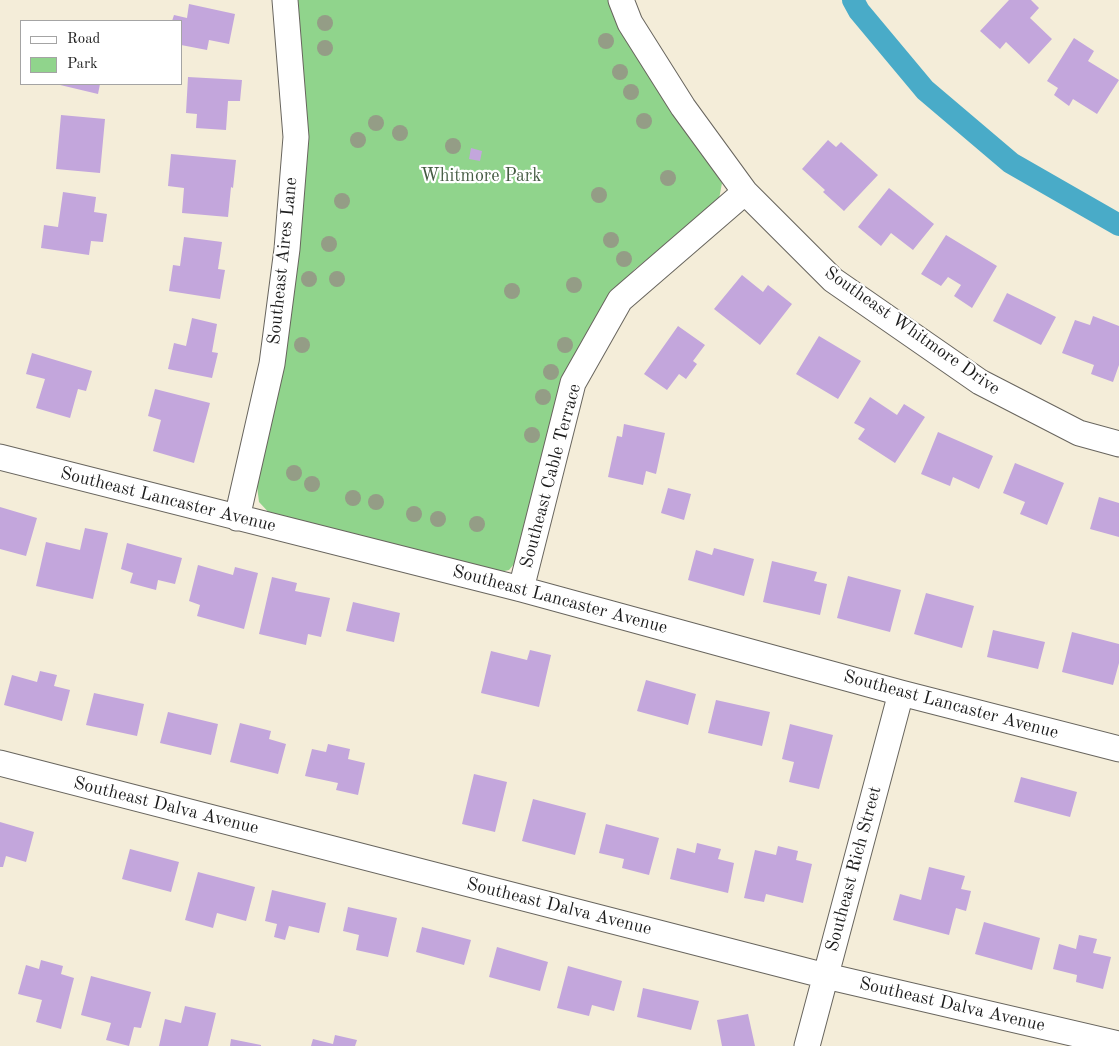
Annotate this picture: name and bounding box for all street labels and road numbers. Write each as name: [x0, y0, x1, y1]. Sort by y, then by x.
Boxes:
street label: Southeast Aires Lane: [263, 176, 303, 346]
street label: Southeast Whitmore Drive: [820, 262, 1004, 400]
street label: Southeast Cable Terrace: [516, 381, 586, 571]
street label: Southeast Lancaster Avenue: [58, 463, 278, 537]
street label: Southeast Lancaster Avenue: [450, 561, 670, 639]
street label: Southeast Lancaster Avenue: [841, 666, 1061, 744]
street label: Southeast Dalva Avenue: [71, 773, 261, 839]
street label: Southeast Rich Street: [822, 784, 886, 954]
street label: Southeast Dalva Avenue: [464, 874, 654, 940]
street label: Southeast Dalva Avenue: [857, 973, 1047, 1037]

